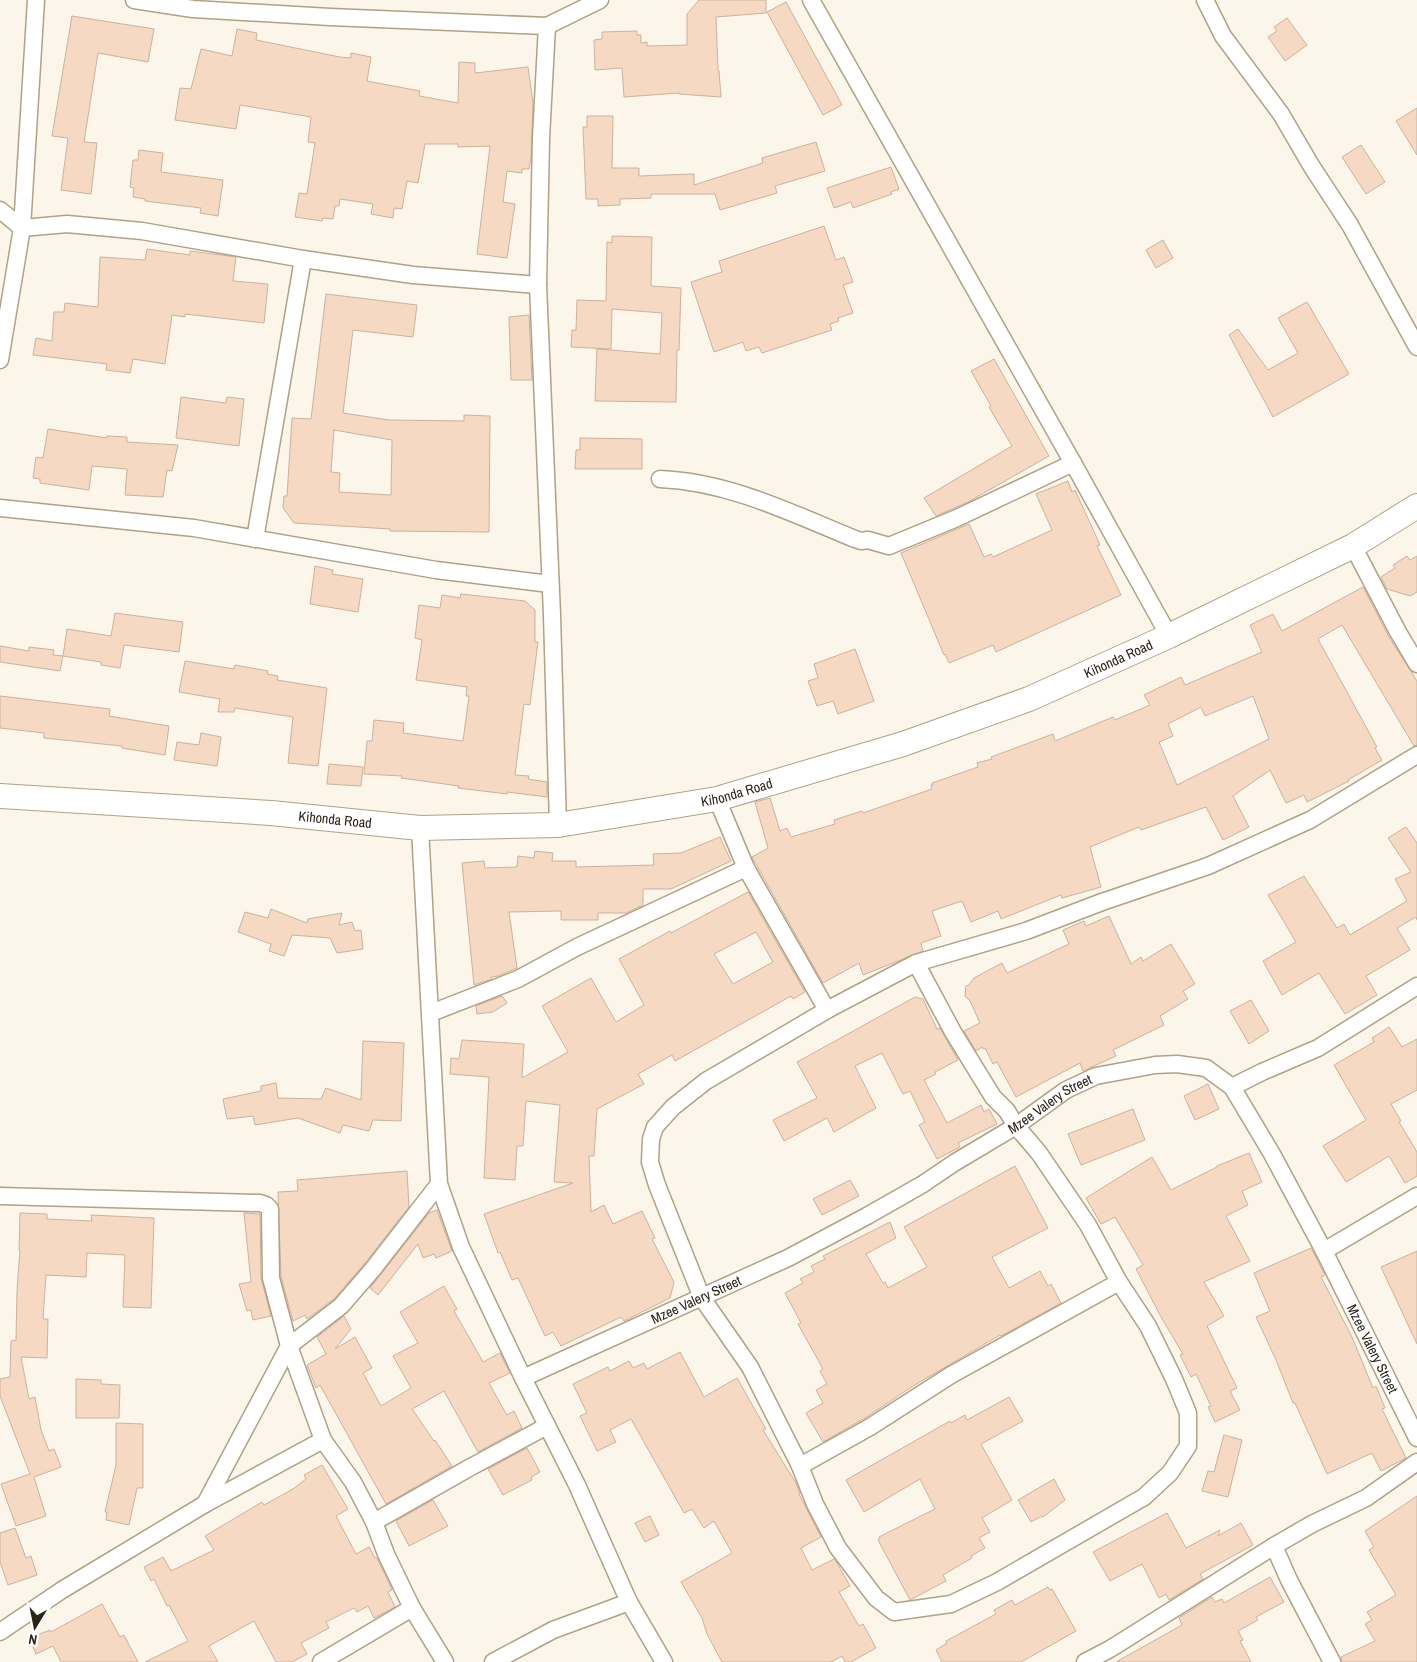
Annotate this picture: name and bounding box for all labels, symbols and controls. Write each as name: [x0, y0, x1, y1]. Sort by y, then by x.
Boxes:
street label: Kihonda Road: [1081, 636, 1155, 682]
street label: Kihonda Road: [700, 774, 775, 810]
street label: Kihonda Road: [298, 807, 373, 832]
street label: Mzee Valery Street: [1005, 1070, 1095, 1138]
street label: Mzee Valery Street: [648, 1271, 744, 1328]
street label: Mzee Valery Street: [1343, 1301, 1402, 1396]
north arrow: [10, 1602, 60, 1652]
text: N: [27, 1630, 38, 1649]

